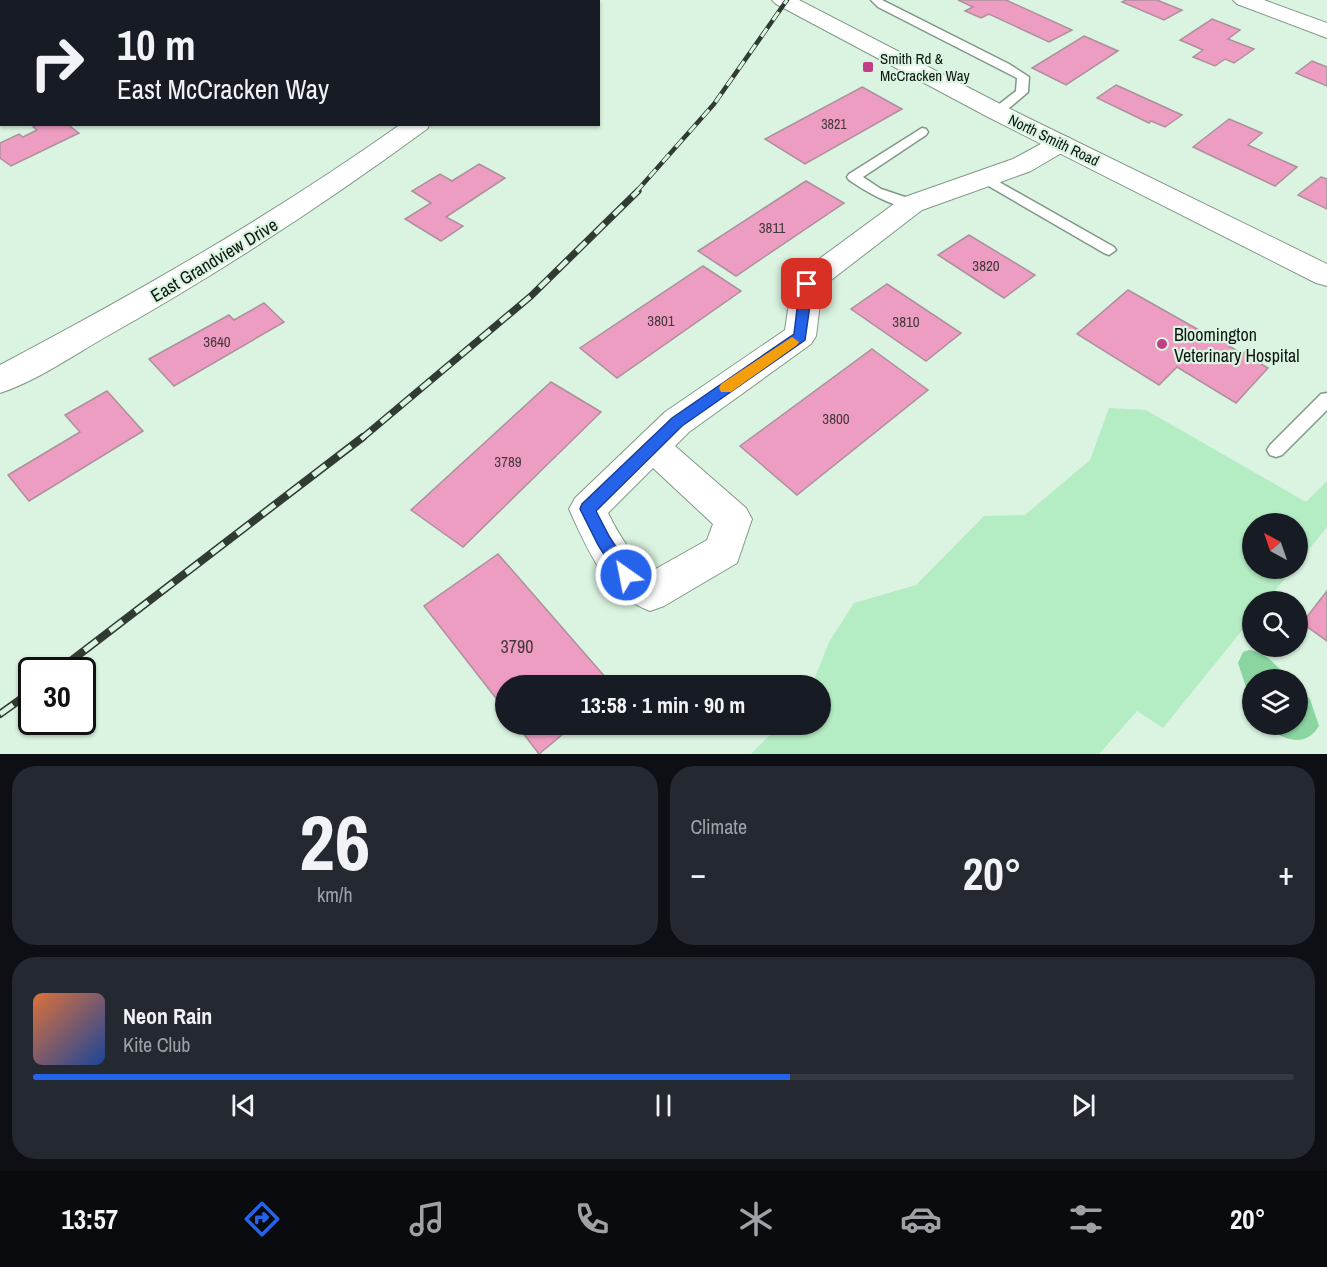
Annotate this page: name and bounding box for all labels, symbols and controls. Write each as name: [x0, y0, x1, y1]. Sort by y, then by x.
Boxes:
text: 10 m: [117, 17, 196, 73]
icon: right: [18, 24, 96, 102]
place label: Smith Rd & McCracken Way: [880, 48, 971, 86]
marker: Smith Rd & McCracken Way: [861, 60, 875, 74]
text: East McCracken Way: [117, 71, 329, 107]
street label: North Smith Road: [1005, 109, 1103, 171]
house number: 3821: [821, 115, 847, 133]
street label: East Grandview Drive: [146, 212, 282, 308]
house number: 3811: [759, 217, 785, 238]
house number: 3820: [972, 255, 1000, 276]
pin: [781, 258, 832, 309]
icon: arrive: [790, 267, 823, 300]
house number: 3801: [647, 310, 675, 331]
house number: 3810: [892, 311, 920, 332]
place label: Bloomington Veterinary Hospital: [1174, 322, 1300, 368]
house number: 3640: [203, 331, 231, 352]
marker: Bloomington Veterinary Hospital: [1155, 337, 1169, 351]
house number: 3800: [822, 408, 850, 429]
house number: 3789: [494, 451, 522, 472]
north arrow: [1242, 513, 1308, 579]
map controls: [1242, 513, 1308, 735]
position arrow: [594, 543, 658, 607]
button: search: [1242, 591, 1308, 657]
house number: 3790: [501, 634, 533, 659]
speed limit sign: 30: [18, 657, 96, 735]
button: layers: [1242, 669, 1308, 735]
text: 13:58 · 1 min · 90 m: [581, 690, 745, 720]
text: 26: [299, 789, 370, 894]
text: Climate: [691, 813, 747, 840]
text: 20°: [963, 843, 1022, 904]
text: −: [691, 851, 706, 895]
text: +: [1278, 851, 1294, 895]
text: km/h: [317, 881, 353, 908]
text: Neon Rain: [123, 1001, 212, 1031]
text: Kite Club: [123, 1031, 190, 1058]
icon: previous: [227, 1089, 260, 1122]
icon: pause: [647, 1089, 680, 1122]
icon: next: [1067, 1089, 1100, 1122]
icon: directions: [241, 1198, 283, 1240]
icon: music: [406, 1198, 448, 1240]
icon: phone: [571, 1198, 613, 1240]
icon: climate: [735, 1198, 777, 1240]
icon: car: [900, 1198, 942, 1240]
icon: filters: [1065, 1198, 1107, 1240]
text: 13:57: [61, 1201, 118, 1237]
text: 20°: [1230, 1201, 1266, 1237]

